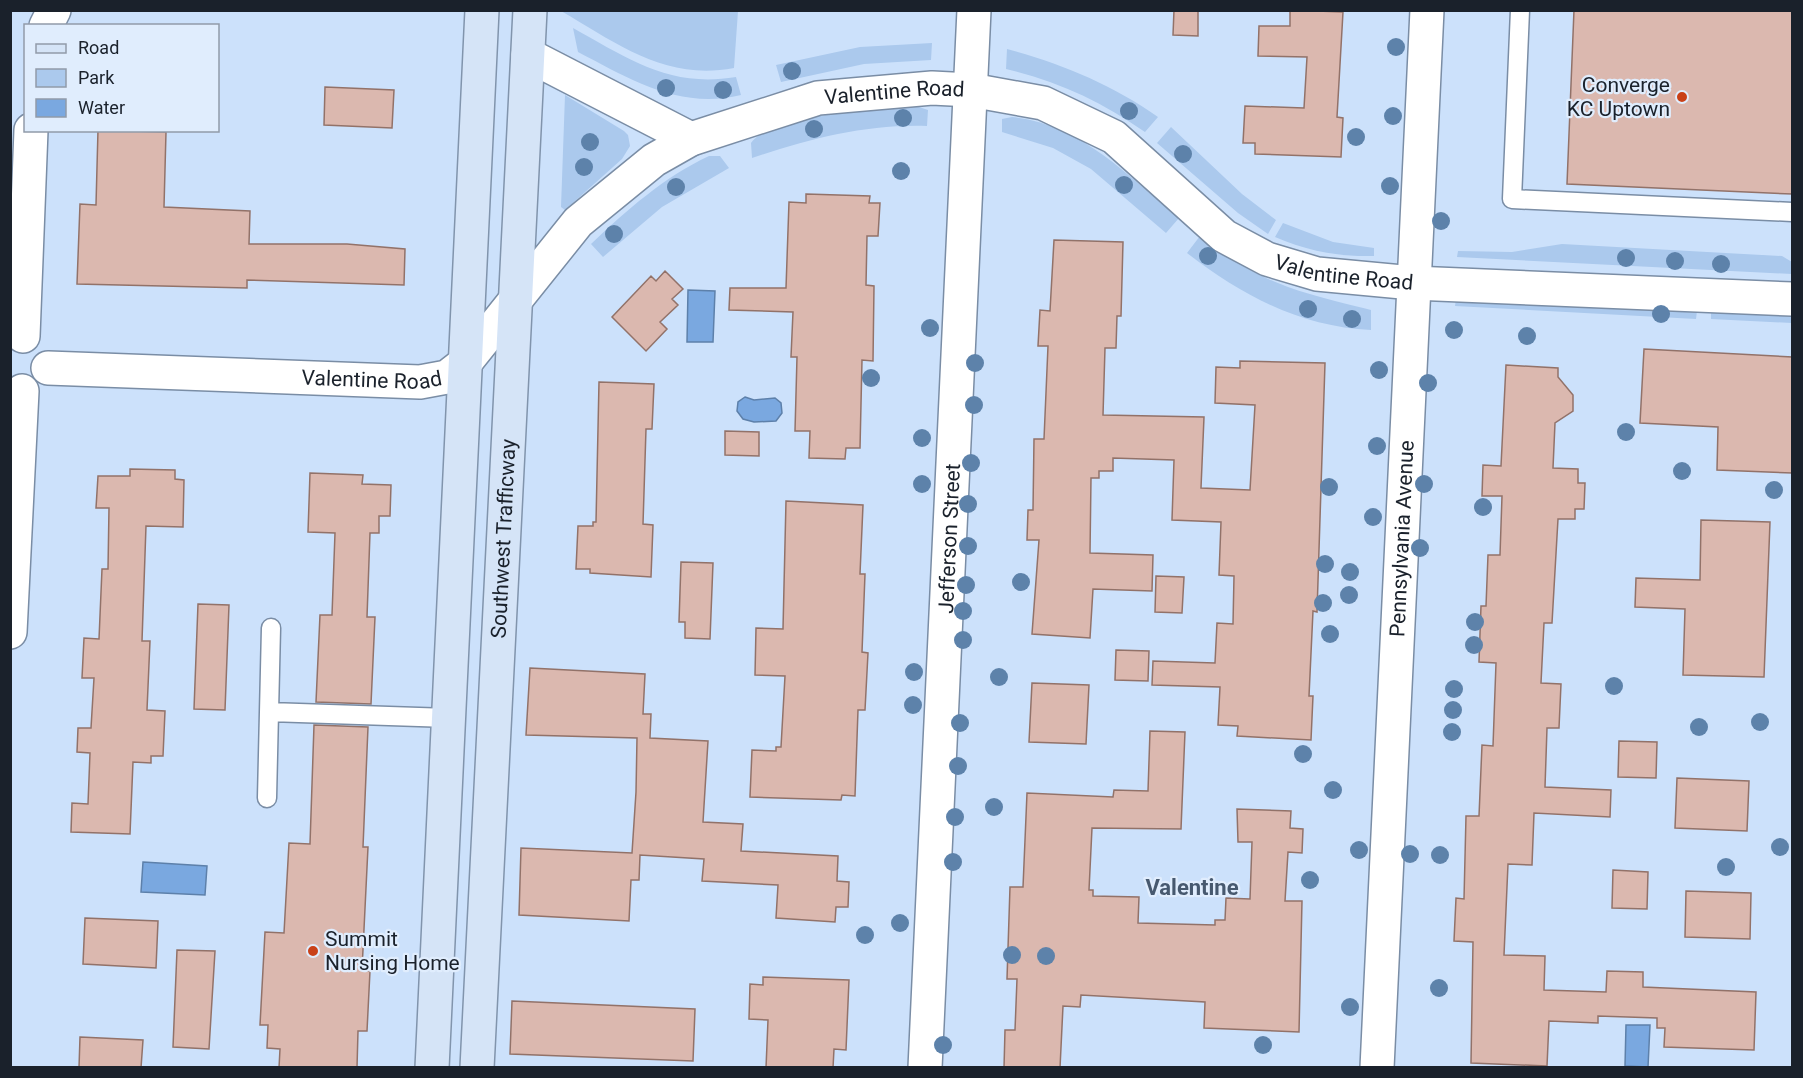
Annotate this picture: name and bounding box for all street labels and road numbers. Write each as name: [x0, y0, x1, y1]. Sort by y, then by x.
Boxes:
street label: Valentine Road: [823, 76, 965, 109]
street label: Valentine Road: [1272, 250, 1414, 295]
street label: Valentine Road: [301, 366, 444, 394]
street label: Southwest Trafficway: [487, 438, 521, 639]
street label: Pennsylvania Avenue: [1385, 440, 1419, 638]
street label: Jefferson Street: [934, 463, 965, 614]

